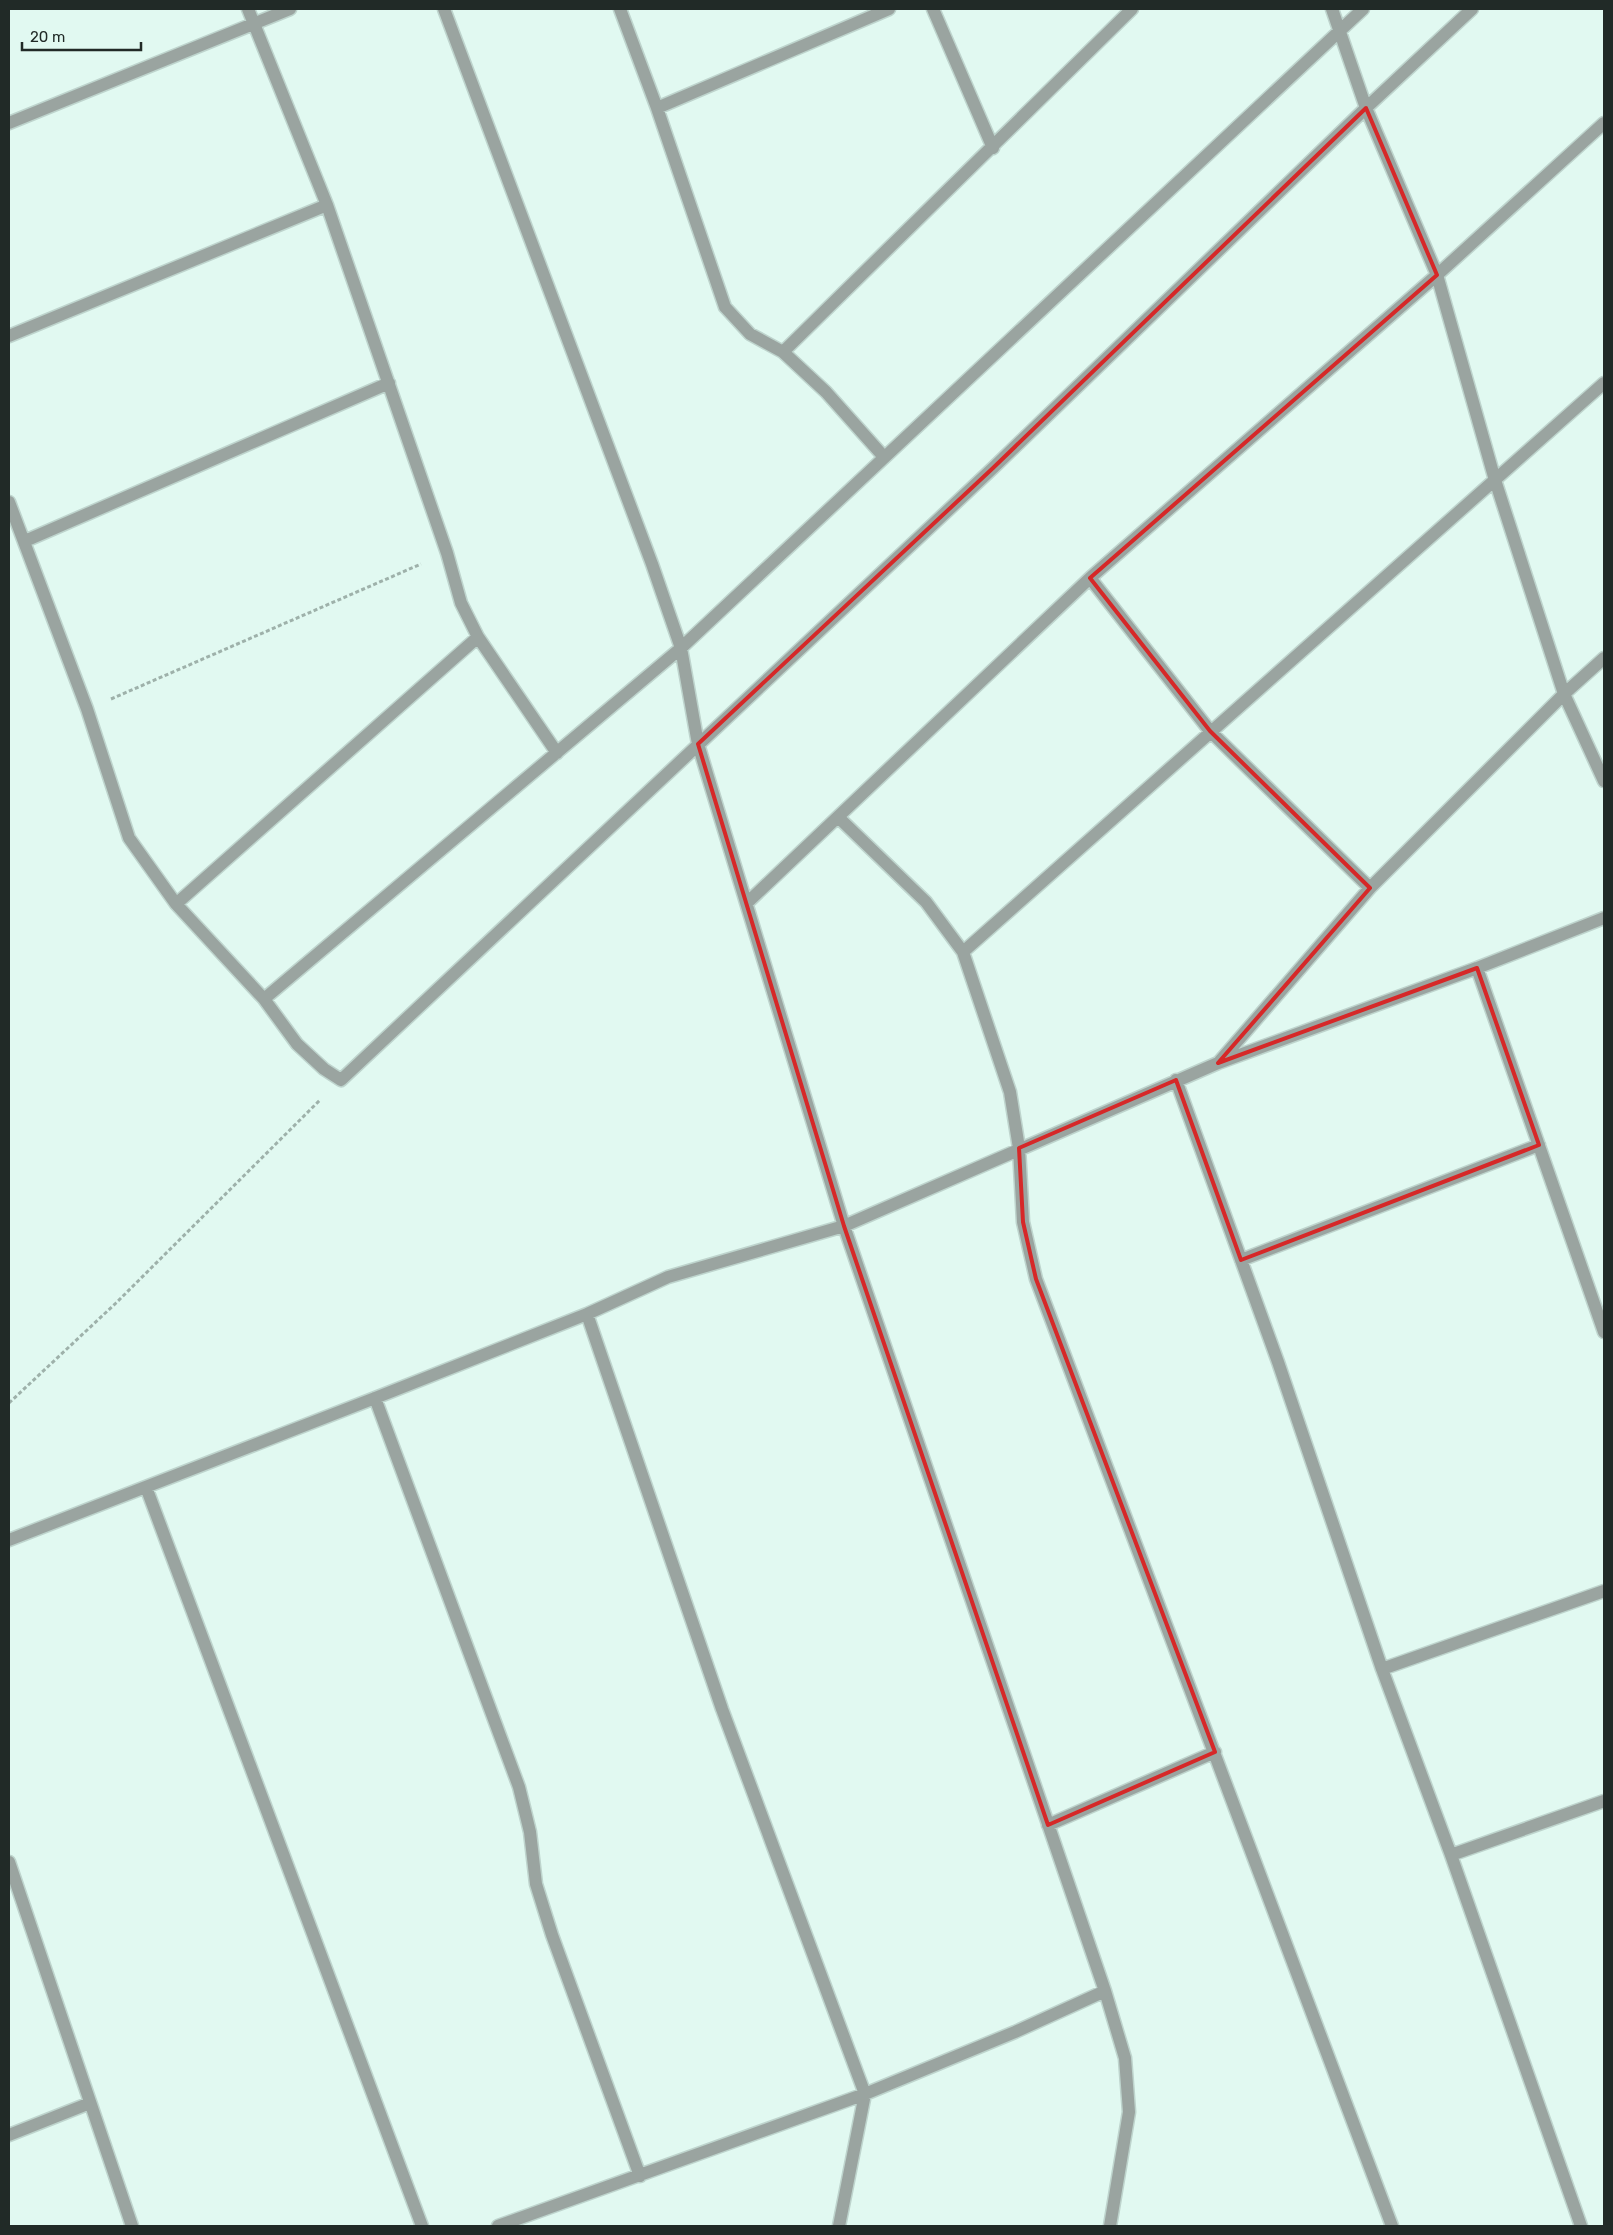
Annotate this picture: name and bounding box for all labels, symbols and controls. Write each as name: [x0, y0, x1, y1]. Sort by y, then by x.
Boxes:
scale bar: [22, 20, 141, 52]
text: 20 m: [30, 28, 65, 46]

